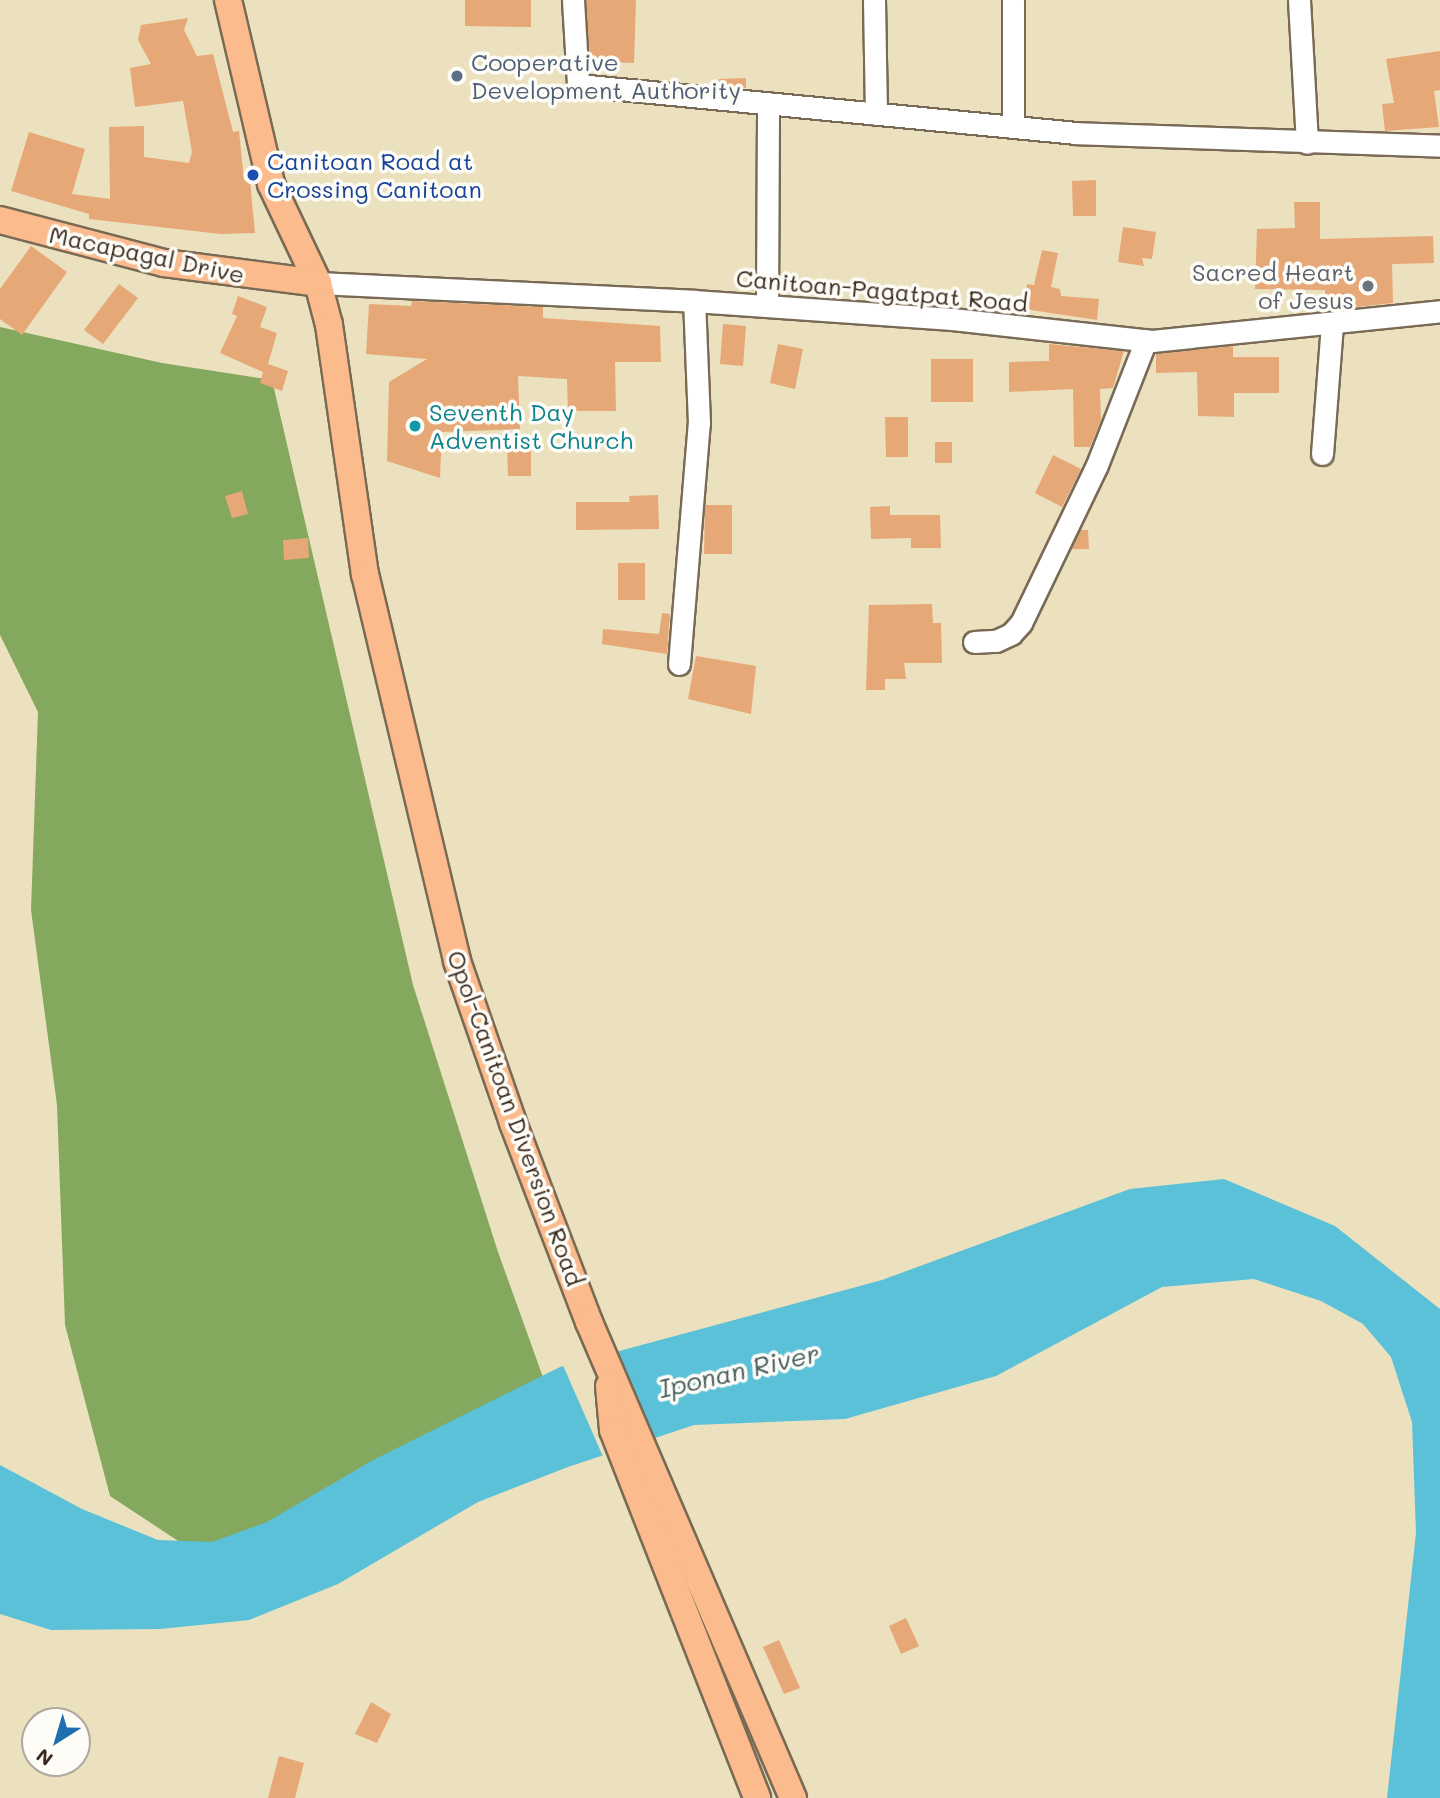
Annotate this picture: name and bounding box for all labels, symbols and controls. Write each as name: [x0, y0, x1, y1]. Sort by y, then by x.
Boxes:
place label: Cooperative Development Authority: [471, 48, 741, 104]
marker: Cooperative Development Authority: [449, 68, 465, 84]
place label: Canitoan Road at Crossing Canitoan: [267, 147, 482, 203]
marker: Canitoan Road at Crossing Canitoan: [245, 167, 261, 183]
street label: Macapagal Drive: [47, 219, 247, 289]
place label: Sacred Heart of Jesus: [1192, 258, 1354, 314]
street label: Canitoan-Pagatpat Road: [735, 263, 1029, 317]
marker: Sacred Heart of Jesus: [1360, 278, 1376, 294]
place label: Seventh Day Adventist Church: [429, 398, 633, 454]
marker: Seventh Day Adventist Church: [407, 418, 423, 434]
street label: Opol-Canitoan Diversion Road: [442, 946, 590, 1290]
water label: Iponan River: [656, 1337, 822, 1405]
north arrow: [21, 1707, 91, 1777]
text: N: [31, 1743, 58, 1772]

